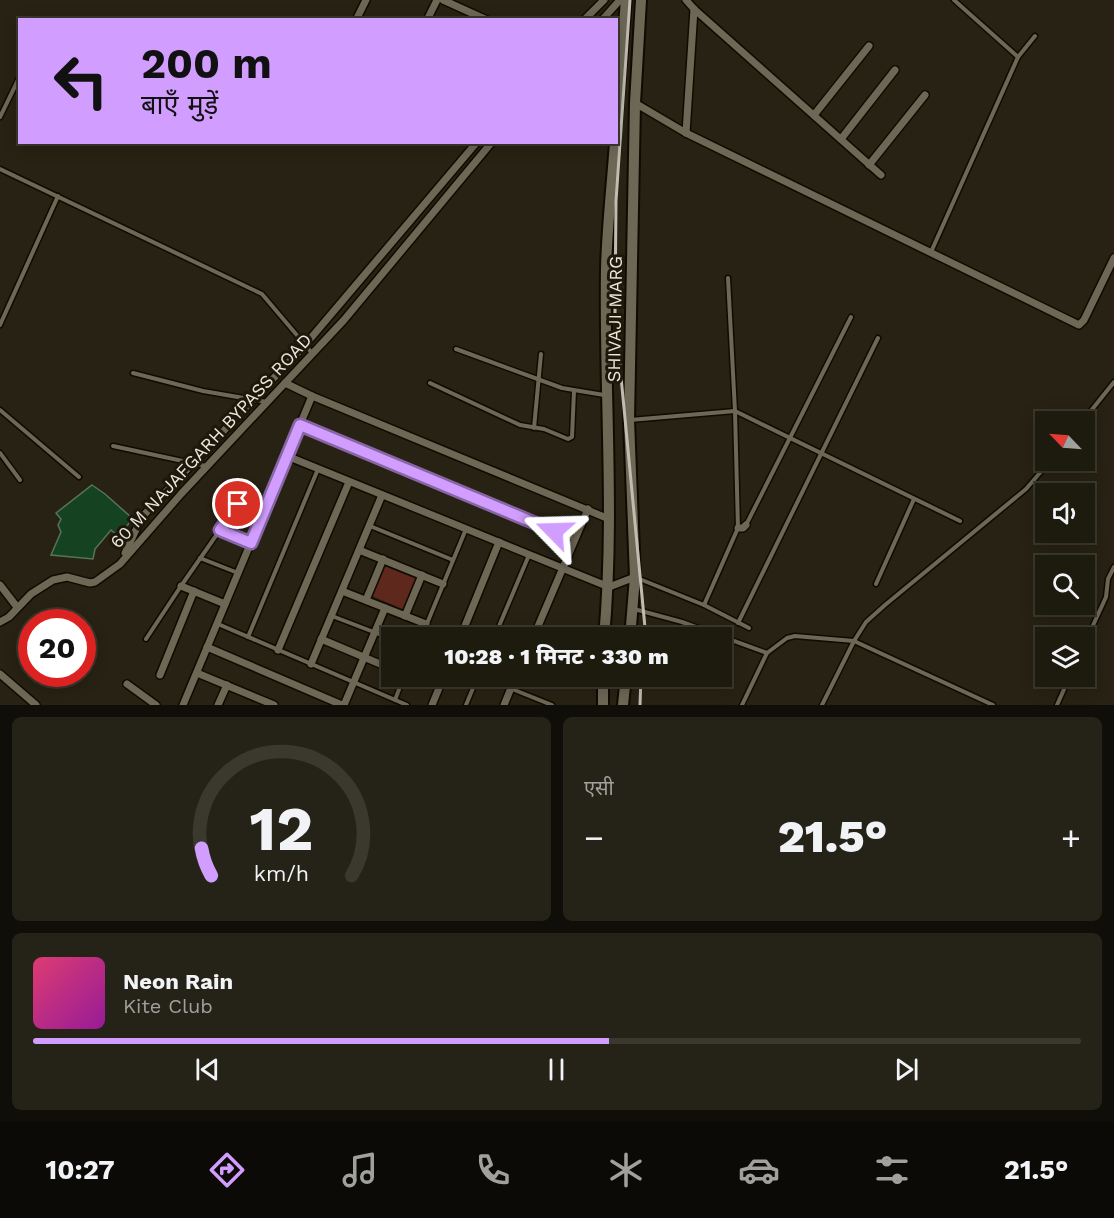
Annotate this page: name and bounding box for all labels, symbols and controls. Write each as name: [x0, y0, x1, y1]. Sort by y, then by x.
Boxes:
text: 200 m: [141, 39, 272, 88]
icon: left: [42, 42, 120, 120]
text: बाएँ मुड़ें: [141, 89, 218, 121]
street label: SHIVAJI MARG: [603, 256, 626, 382]
street label: 60 M NAJAFGARH BYPASS ROAD: [106, 329, 316, 552]
north arrow: [1035, 411, 1095, 471]
map controls: [1035, 411, 1095, 687]
pin: [212, 478, 263, 529]
button: sound: [1035, 483, 1095, 543]
icon: arrive: [221, 487, 254, 520]
position arrow: [522, 499, 586, 563]
button: search: [1035, 555, 1095, 615]
speed limit sign: 20: [18, 609, 96, 687]
button: layers: [1035, 627, 1095, 687]
text: 10:28 · 1 मिनट · 330 m: [444, 644, 669, 669]
text: एसी: [584, 776, 614, 800]
text: 12: [249, 792, 314, 865]
text: 21.5°: [778, 810, 887, 863]
text: −: [584, 818, 604, 857]
text: +: [1061, 818, 1081, 857]
text: km/h: [254, 861, 309, 886]
text: Neon Rain: [123, 969, 233, 994]
text: Kite Club: [123, 994, 213, 1018]
icon: previous: [191, 1053, 224, 1086]
icon: pause: [540, 1053, 573, 1086]
icon: next: [890, 1053, 923, 1086]
icon: directions: [206, 1149, 248, 1191]
icon: music: [339, 1149, 381, 1191]
icon: phone: [472, 1149, 514, 1191]
icon: climate: [605, 1149, 647, 1191]
icon: car: [738, 1149, 780, 1191]
icon: filters: [871, 1149, 913, 1191]
text: 10:27: [46, 1154, 115, 1186]
text: 21.5°: [1004, 1154, 1068, 1186]

